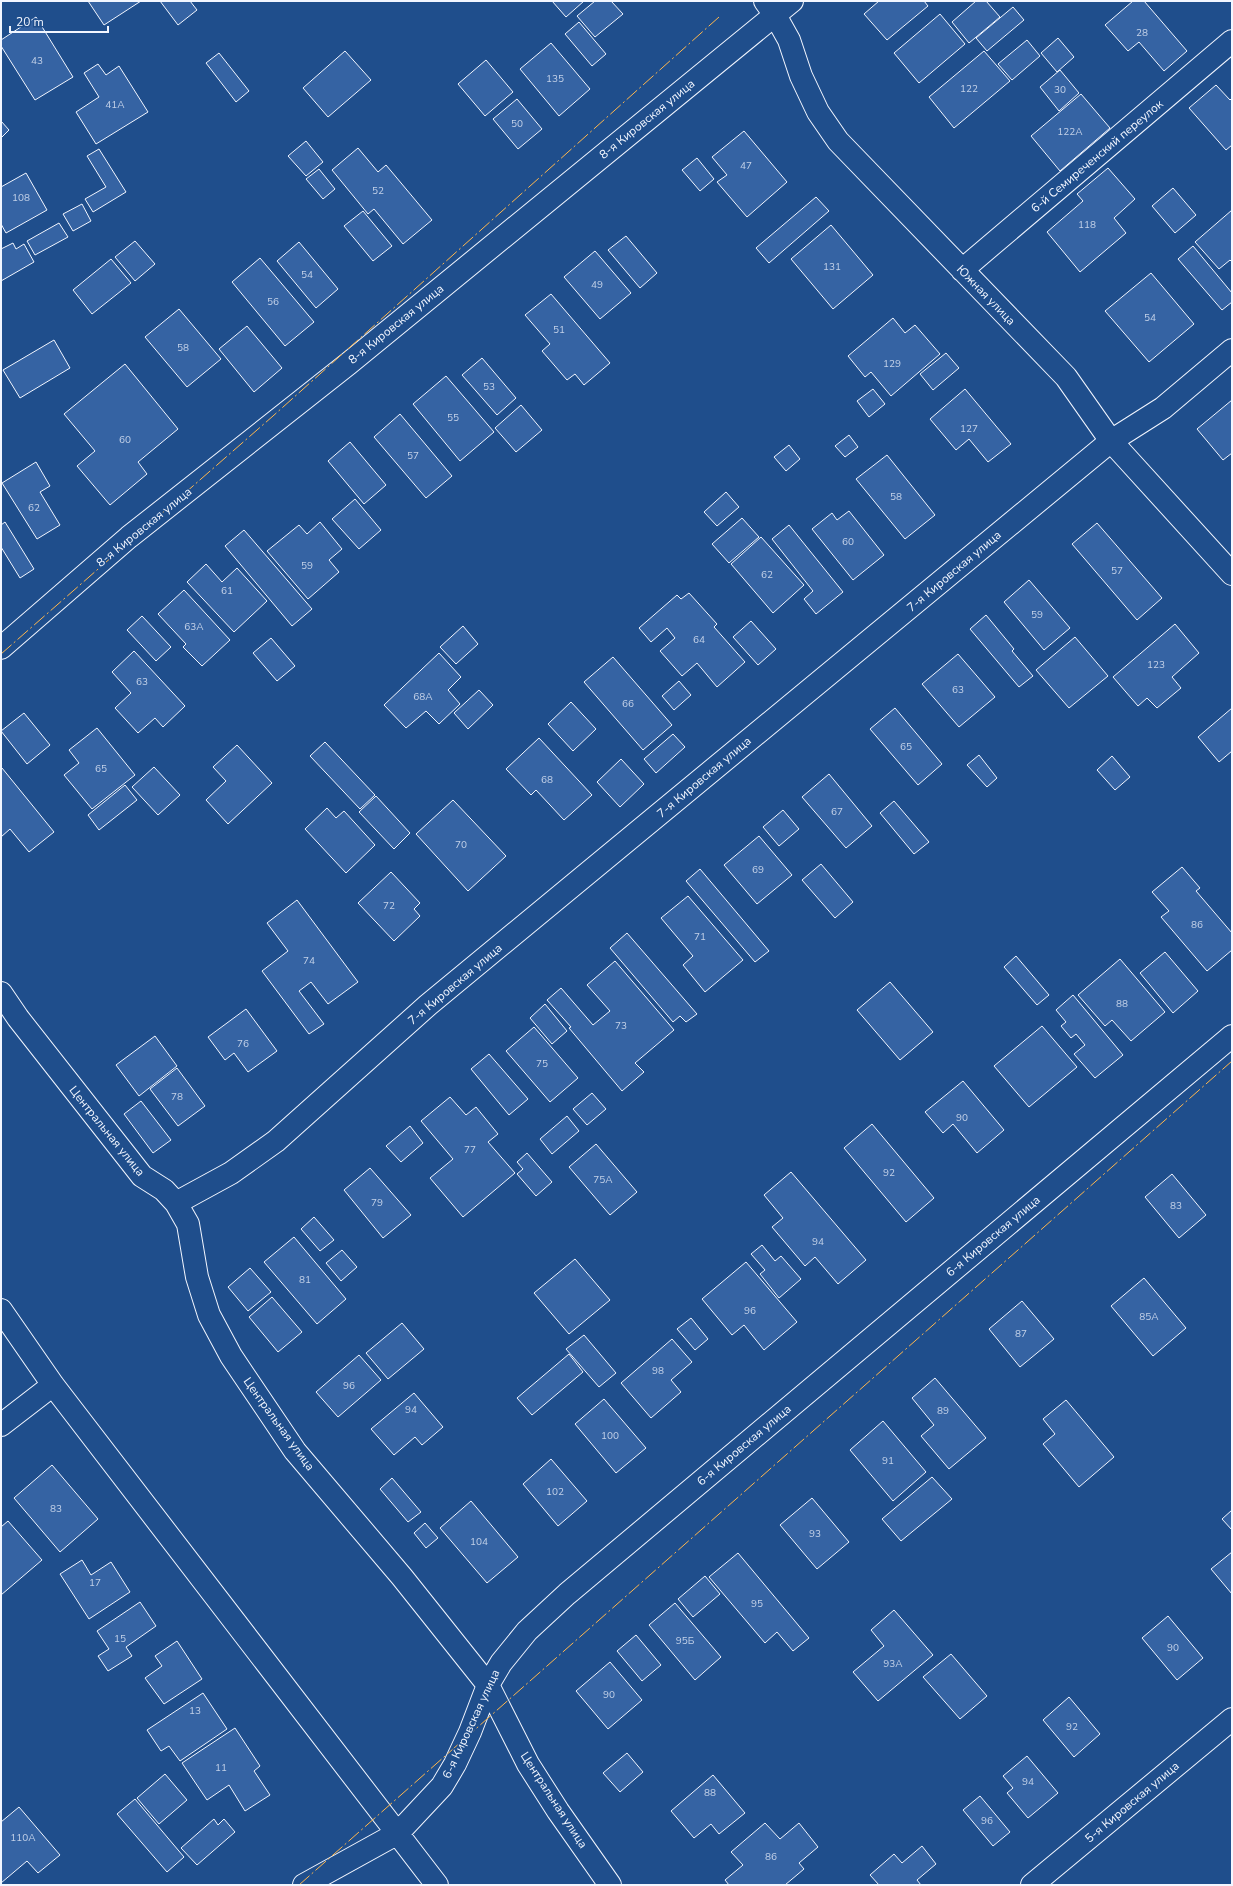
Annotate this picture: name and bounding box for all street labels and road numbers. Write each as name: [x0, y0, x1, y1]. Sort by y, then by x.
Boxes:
street label: 8-я Кировская улица: [596, 75, 698, 163]
street label: 6-й Семиреченский переулок: [1028, 96, 1167, 216]
street label: Южная улица: [953, 261, 1019, 329]
street label: 8-я Кировская улица: [345, 280, 447, 368]
street label: 8-я Кировская улица: [93, 483, 195, 571]
street label: 7-я Кировская улица: [903, 527, 1005, 615]
street label: 7-я Кировская улица: [653, 733, 755, 821]
street label: 7-я Кировская улица: [404, 940, 506, 1028]
street label: Центральная улица: [66, 1083, 148, 1179]
street label: 6-я Кировская улица: [942, 1192, 1044, 1280]
street label: Центральная улица: [240, 1374, 318, 1474]
street label: 6-я Кировская улица: [693, 1401, 795, 1489]
street label: 6-я Кировская улица: [439, 1667, 503, 1781]
street label: Центральная улица: [517, 1749, 591, 1851]
street label: 5-я Кировская улица: [1081, 1758, 1183, 1846]

